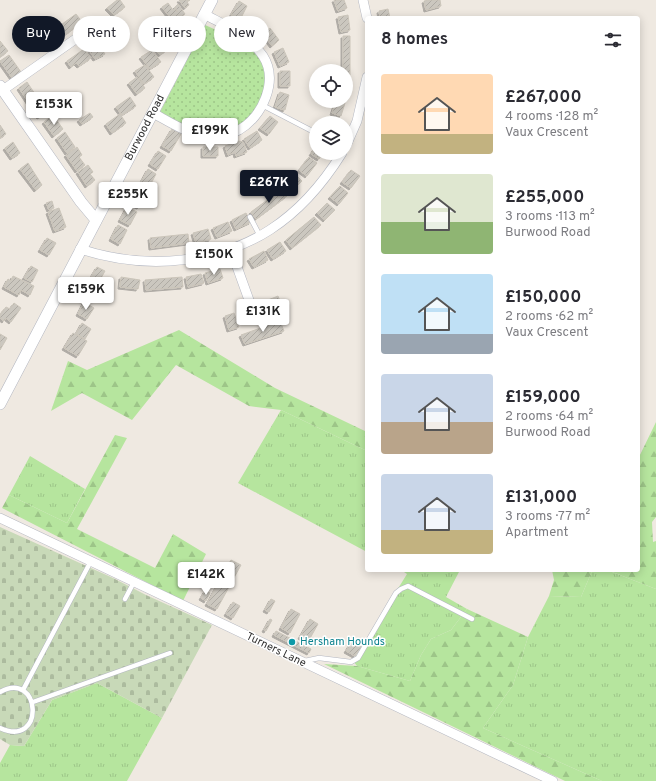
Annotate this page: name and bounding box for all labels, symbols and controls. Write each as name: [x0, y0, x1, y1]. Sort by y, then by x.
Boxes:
chip: Buy: [12, 16, 65, 52]
chip: Rent: [73, 16, 130, 52]
chip: Filters: [138, 16, 206, 52]
chip: New: [214, 16, 269, 52]
text: 8 homes: [381, 29, 448, 51]
icon: filters: [602, 29, 624, 51]
map controls: [309, 64, 353, 160]
button: locate: [309, 64, 353, 108]
text: £267,000: [505, 87, 582, 109]
icon: home: [413, 90, 461, 138]
pin: £153K: [26, 92, 82, 126]
street label: Burwood Road: [122, 92, 168, 163]
text: £153K: [35, 97, 73, 113]
text: 4 rooms · 128 m²: [505, 109, 598, 125]
button: layers: [309, 116, 353, 160]
pin: £199K: [182, 118, 238, 152]
text: £199K: [191, 123, 229, 139]
text: Vaux Crescent: [505, 125, 588, 141]
pin: £267K: [241, 170, 297, 204]
text: £267K: [249, 175, 289, 191]
pin: £255K: [100, 182, 156, 216]
text: £255K: [108, 187, 148, 203]
text: £255,000: [505, 187, 584, 209]
icon: home: [413, 190, 461, 238]
text: 3 rooms · 113 m²: [505, 209, 595, 225]
text: Burwood Road: [505, 225, 591, 241]
pin: £150K: [186, 242, 242, 276]
text: £150K: [195, 247, 233, 263]
pin: £159K: [58, 277, 114, 311]
text: £159K: [67, 282, 105, 298]
text: £150,000: [505, 287, 581, 309]
icon: home: [413, 290, 461, 338]
pin: £131K: [235, 299, 291, 333]
text: £131K: [245, 304, 281, 320]
text: 2 rooms · 62 m²: [505, 309, 593, 325]
text: Vaux Crescent: [505, 325, 588, 341]
text: £159,000: [505, 387, 581, 409]
icon: home: [413, 390, 461, 438]
text: 2 rooms · 64 m²: [505, 409, 593, 425]
text: Burwood Road: [505, 425, 591, 441]
text: £131,000: [505, 487, 577, 509]
icon: home: [413, 490, 461, 538]
text: 3 rooms · 77 m²: [505, 509, 590, 525]
text: Apartment: [505, 525, 568, 541]
pin: £142K: [178, 562, 234, 596]
text: £142K: [187, 567, 225, 583]
street label: Turners Lane: [244, 629, 308, 671]
place label: Hersham Hounds: [300, 635, 385, 649]
marker: Hersham Hounds: [287, 637, 297, 647]

